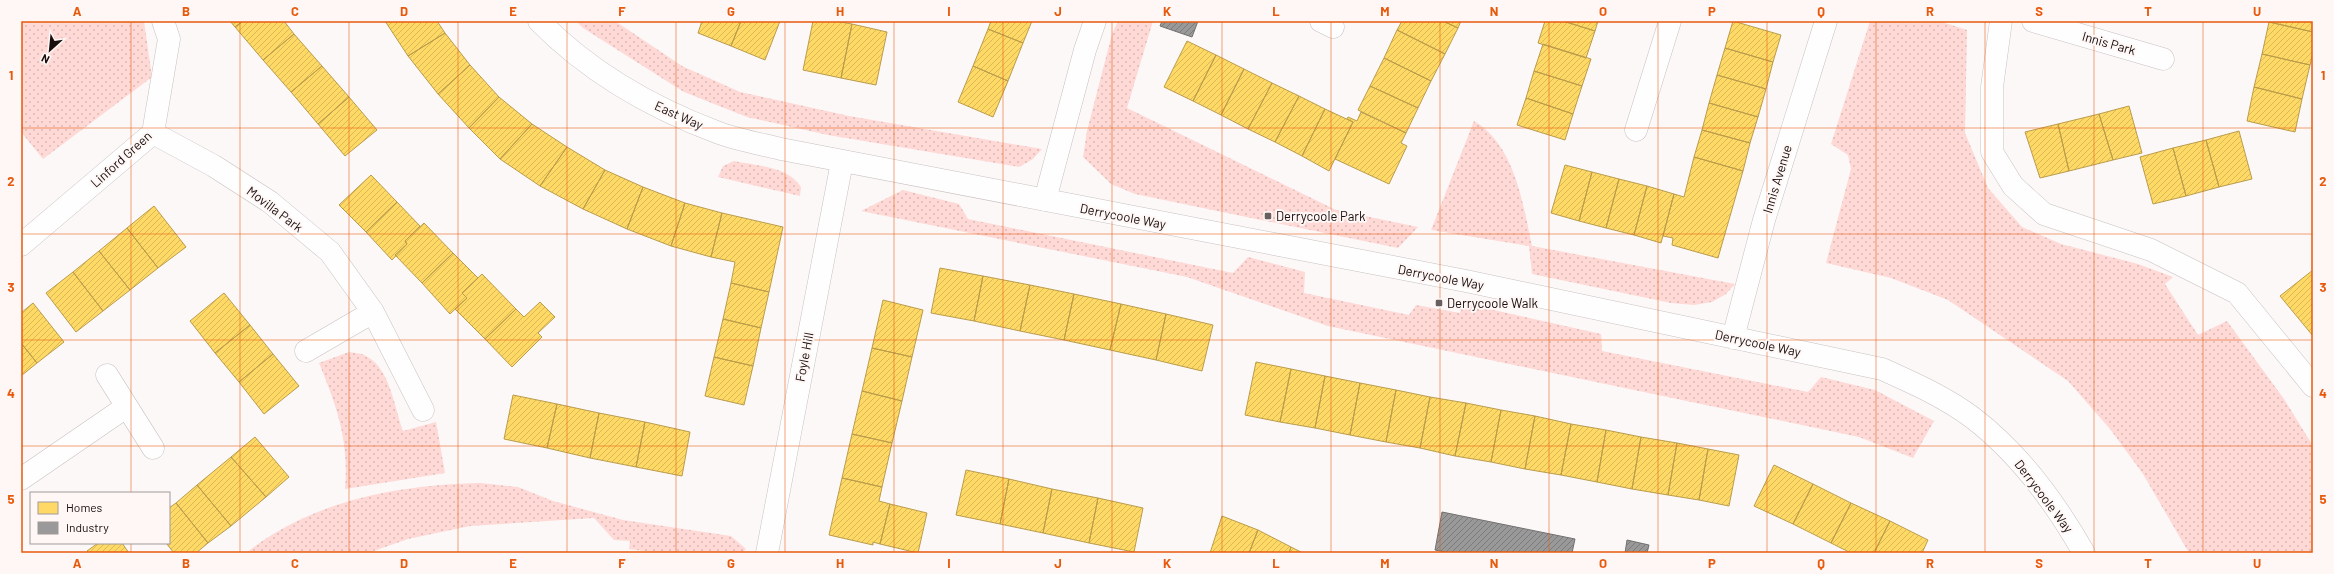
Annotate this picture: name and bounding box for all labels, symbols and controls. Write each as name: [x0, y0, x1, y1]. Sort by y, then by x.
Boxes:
text: A: [73, 3, 82, 19]
text: B: [182, 3, 190, 19]
text: C: [291, 3, 299, 19]
text: D: [400, 3, 408, 19]
text: E: [509, 3, 517, 19]
text: F: [618, 3, 626, 19]
text: G: [727, 3, 735, 19]
text: H: [836, 3, 844, 19]
text: I: [947, 3, 951, 19]
text: J: [1054, 3, 1062, 19]
text: K: [1163, 3, 1171, 19]
text: L: [1272, 3, 1280, 19]
text: M: [1380, 3, 1390, 19]
text: N: [1490, 3, 1498, 19]
text: O: [1599, 3, 1607, 19]
text: P: [1708, 3, 1716, 19]
text: Q: [1817, 3, 1825, 19]
text: R: [1926, 3, 1934, 19]
text: S: [2035, 3, 2043, 19]
text: T: [2144, 3, 2152, 19]
text: U: [2253, 3, 2261, 19]
street label: Innis Park: [2080, 28, 2138, 58]
north arrow: [30, 30, 70, 70]
text: N: [39, 52, 51, 67]
text: 1: [9, 67, 13, 83]
text: 1: [2321, 67, 2325, 83]
street label: East Way: [652, 97, 706, 133]
street label: Linford Green: [87, 127, 155, 191]
street label: Innis Avenue: [1759, 143, 1795, 215]
text: 2: [7, 173, 15, 189]
text: 2: [2319, 173, 2327, 189]
street label: Movilla Park: [244, 183, 307, 236]
street label: Derrycoole Way: [1079, 200, 1167, 232]
place label: Derrycoole Park: [1276, 208, 1366, 224]
marker: Derrycoole Park: [1263, 211, 1273, 221]
street label: Derrycoole Way: [1397, 261, 1485, 293]
text: 3: [7, 279, 15, 295]
text: 3: [2319, 279, 2327, 295]
place label: Derrycoole Walk: [1447, 295, 1538, 311]
marker: Derrycoole Walk: [1434, 298, 1444, 308]
street label: Derrycoole Way: [1714, 326, 1802, 360]
street label: Foyle Hill: [791, 331, 817, 383]
text: 4: [7, 385, 15, 401]
text: 4: [2319, 385, 2327, 401]
street label: Derrycoole Way: [2011, 456, 2077, 536]
text: 5: [7, 491, 15, 507]
text: 5: [2319, 491, 2327, 507]
legend: [30, 492, 170, 544]
text: Homes: [66, 500, 103, 514]
text: Industry: [66, 520, 109, 534]
text: A: [73, 555, 82, 571]
text: B: [182, 555, 190, 571]
text: C: [291, 555, 299, 571]
text: D: [400, 555, 408, 571]
text: E: [509, 555, 517, 571]
text: F: [618, 555, 626, 571]
text: G: [727, 555, 735, 571]
text: H: [836, 555, 844, 571]
text: I: [947, 555, 951, 571]
text: J: [1054, 555, 1062, 571]
text: K: [1163, 555, 1171, 571]
text: L: [1272, 555, 1280, 571]
text: M: [1380, 555, 1390, 571]
text: N: [1490, 555, 1498, 571]
text: O: [1599, 555, 1607, 571]
text: P: [1708, 555, 1716, 571]
text: Q: [1817, 555, 1825, 571]
text: R: [1926, 555, 1934, 571]
text: S: [2035, 555, 2043, 571]
text: T: [2144, 555, 2152, 571]
text: U: [2253, 555, 2261, 571]

